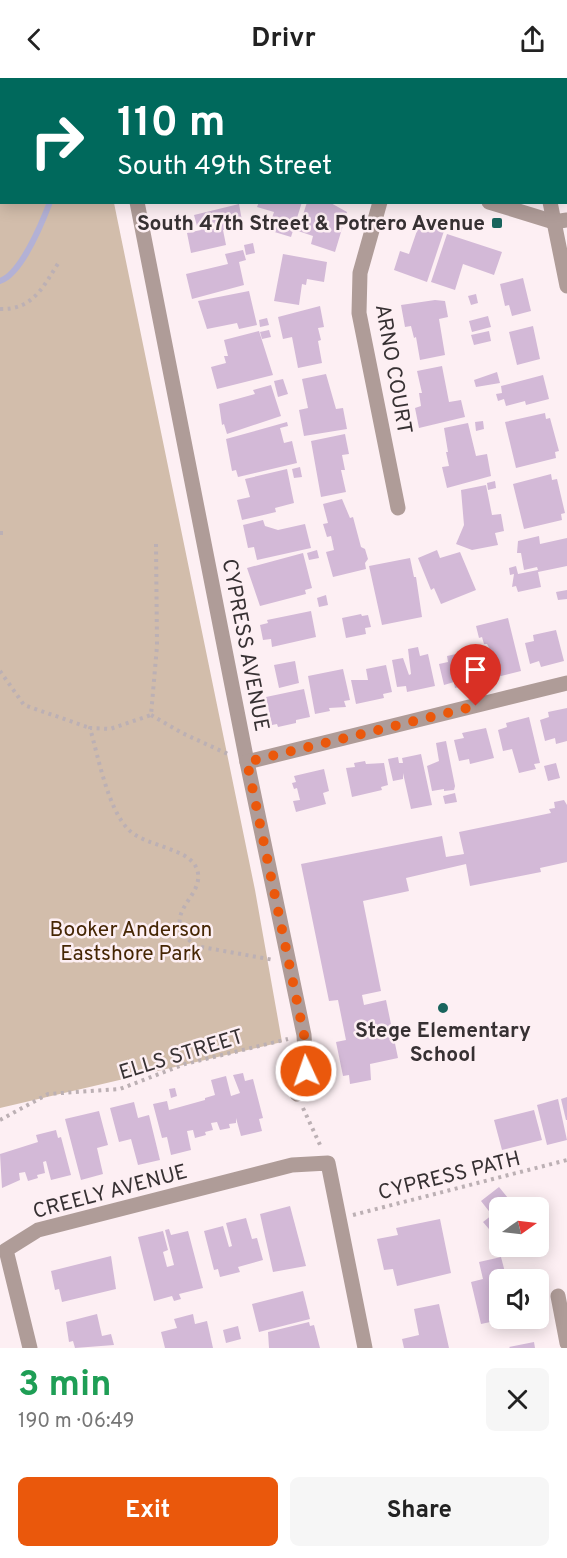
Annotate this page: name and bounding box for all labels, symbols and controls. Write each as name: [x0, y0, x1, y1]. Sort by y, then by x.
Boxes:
text: Drivr: [251, 22, 316, 56]
icon: back: [18, 23, 51, 56]
icon: share: [516, 23, 549, 56]
text: 110 m: [117, 98, 226, 151]
icon: right: [18, 102, 96, 180]
text: South 49th Street: [117, 150, 332, 184]
place label: South 47th Street & Potrero Avenue: [137, 211, 485, 238]
marker: South 47th Street & Potrero Avenue: [490, 216, 504, 230]
street label: ARNO COURT: [368, 302, 417, 436]
street label: CYPRESS AVENUE: [215, 557, 274, 734]
pin: [450, 644, 501, 706]
icon: arrive: [459, 653, 492, 686]
park label: Booker Anderson Eastshore Park: [50, 917, 212, 968]
marker: Stege Elementary School: [436, 1001, 450, 1015]
place label: Stege Elementary School: [355, 1018, 531, 1069]
street label: ELLS STREET: [116, 1024, 247, 1087]
position arrow: [274, 1039, 338, 1103]
street label: CYPRESS PATH: [375, 1146, 523, 1207]
street label: CREELY AVENUE: [30, 1159, 191, 1226]
north arrow: [489, 1197, 549, 1257]
map controls: [489, 1197, 549, 1329]
button: sound: [489, 1269, 549, 1329]
text: 3 min: [18, 1363, 112, 1409]
button: close: [486, 1368, 549, 1431]
text: 190 m · 06:49: [18, 1409, 134, 1435]
button: Exit: [18, 1477, 278, 1546]
button: Share: [290, 1477, 549, 1546]

